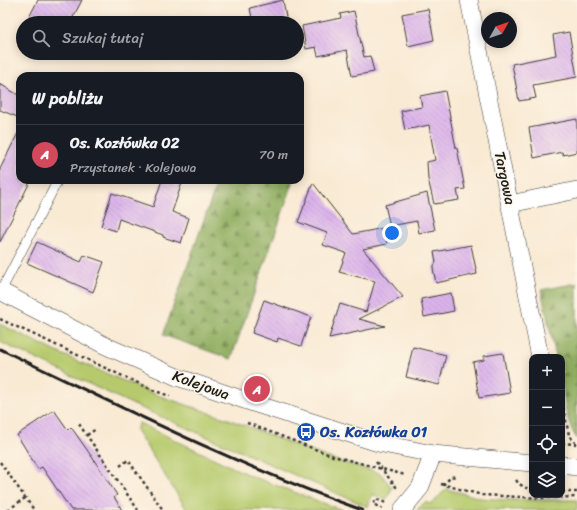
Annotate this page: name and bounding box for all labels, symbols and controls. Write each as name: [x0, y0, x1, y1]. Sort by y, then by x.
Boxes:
north arrow: [481, 12, 517, 48]
search box: [16, 16, 304, 60]
text: Szukaj tutaj: [62, 25, 143, 51]
icon: search: [30, 27, 52, 49]
text: W pobliżu: [32, 83, 103, 113]
text: Os. Kozłówka 02: [70, 130, 179, 156]
text: A: [41, 143, 49, 166]
text: 70 m: [259, 143, 288, 166]
street label: Targowa: [487, 149, 523, 207]
text: Przystanek · Kolejowa: [70, 156, 196, 179]
your location: [382, 223, 402, 243]
map controls: [529, 354, 565, 498]
button: +: [529, 354, 565, 390]
street label: Kolejowa: [169, 363, 234, 407]
pin: A: [244, 374, 270, 404]
button: −: [529, 390, 565, 426]
place label: Os. Kozłówka 01: [319, 419, 428, 445]
bus stop icon: Os. Kozłówka 01: [295, 421, 317, 443]
button: locate: [529, 426, 565, 462]
button: layers: [529, 462, 565, 498]

